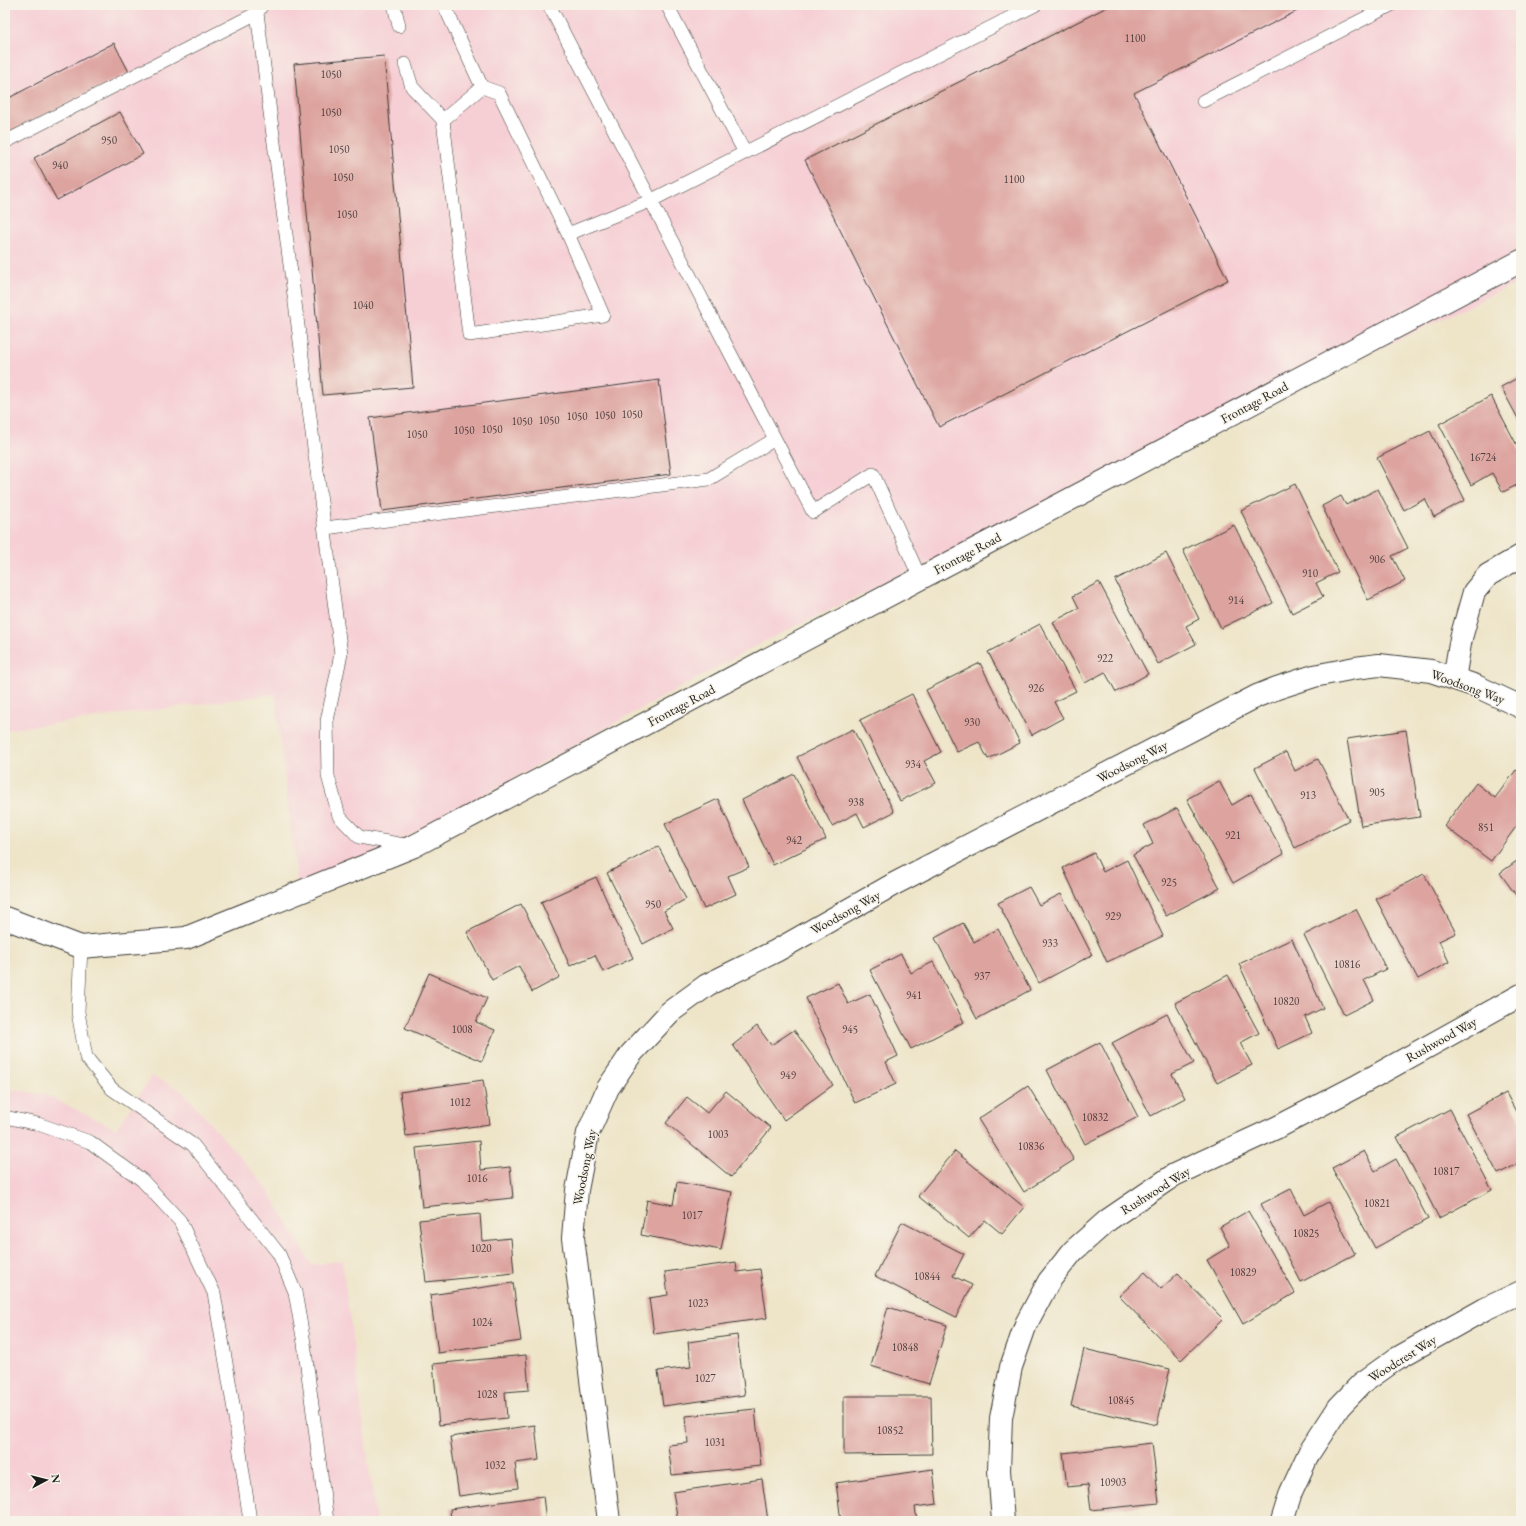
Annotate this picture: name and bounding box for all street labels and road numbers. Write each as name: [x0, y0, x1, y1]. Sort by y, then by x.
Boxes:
street label: Frontage Road: [1218, 377, 1291, 427]
street label: Frontage Road: [931, 528, 1004, 578]
street label: Woodsong Way: [1429, 665, 1507, 708]
street label: Frontage Road: [645, 680, 718, 730]
street label: Woodsong Way: [1094, 736, 1171, 787]
street label: Woodsong Way: [807, 886, 883, 939]
street label: Rushwood Way: [1403, 1013, 1480, 1066]
street label: Woodsong Way: [569, 1127, 600, 1207]
street label: Rushwood Way: [1117, 1162, 1193, 1218]
street label: Woodcrest Way: [1365, 1331, 1440, 1386]

